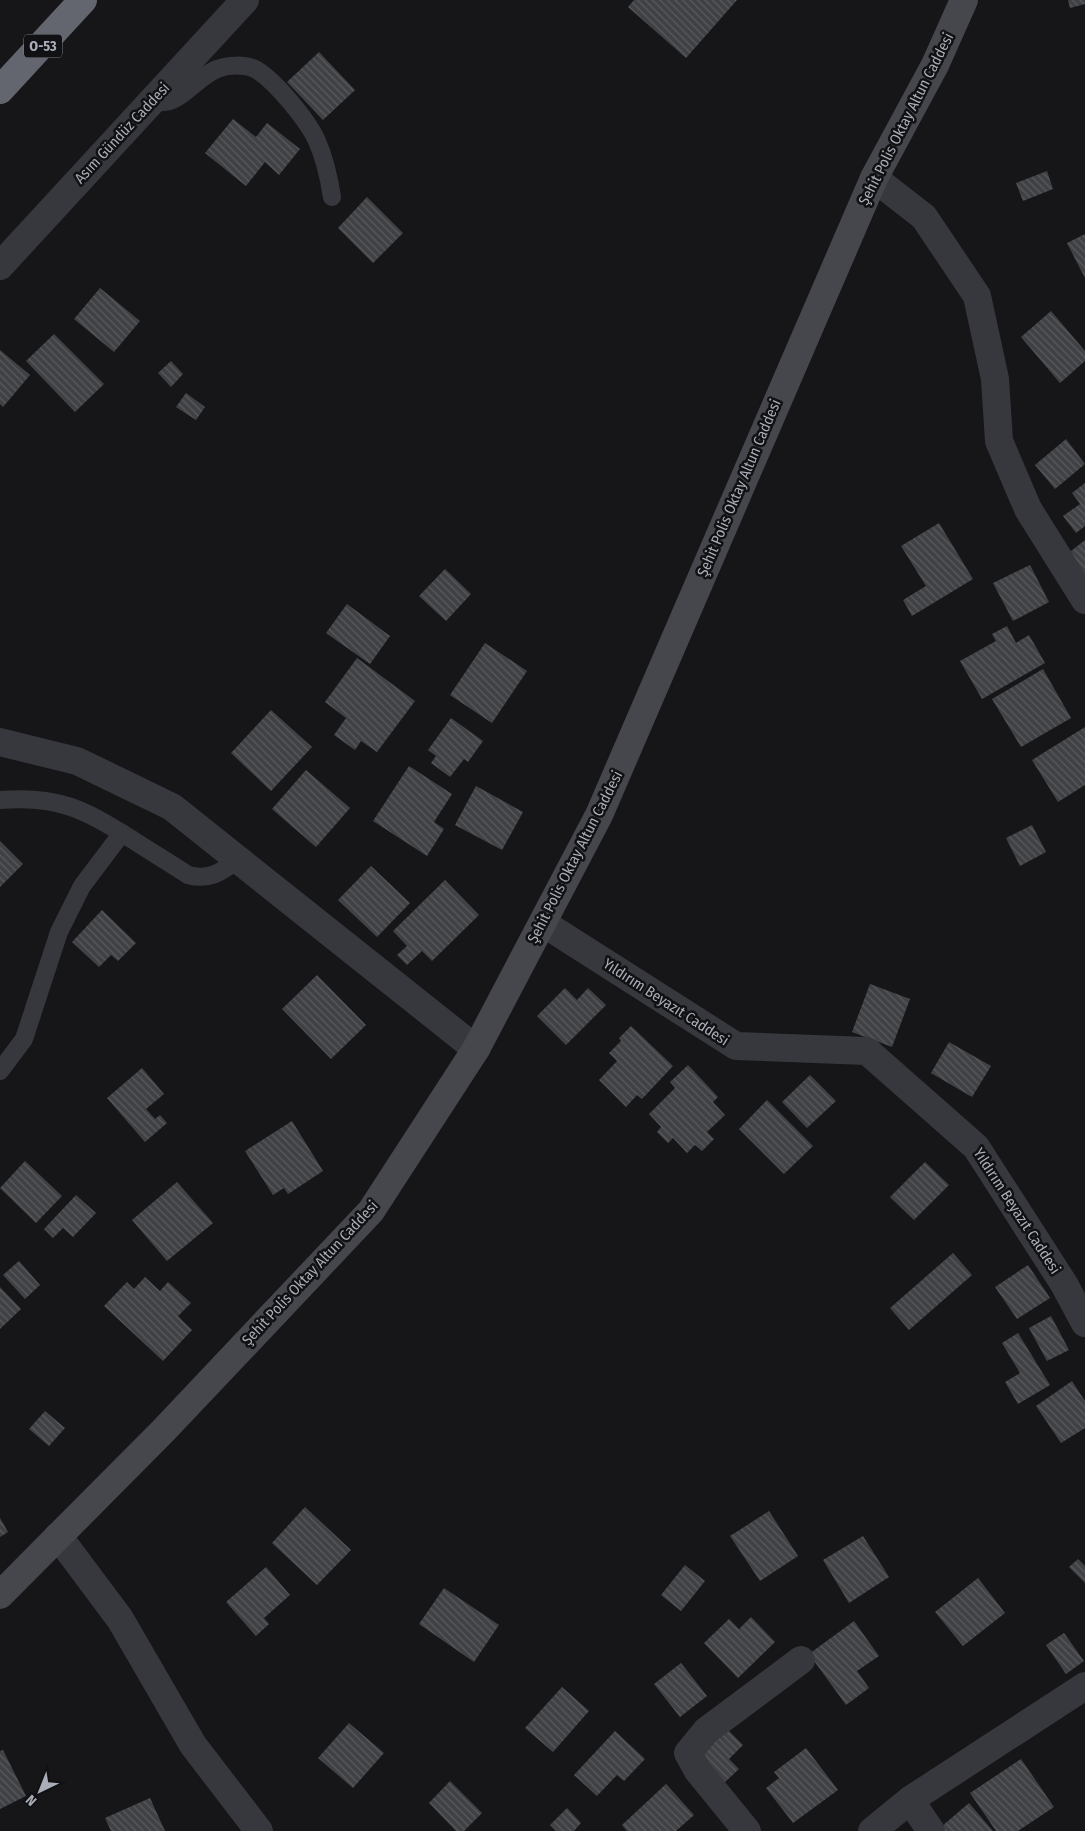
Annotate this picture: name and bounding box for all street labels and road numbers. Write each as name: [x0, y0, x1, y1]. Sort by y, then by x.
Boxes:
street label: Şehit Polis Oktay Altun Caddesi: [855, 30, 957, 208]
road number: O-53: [24, 34, 62, 58]
street label: Asım Gündüz Caddesi: [71, 79, 173, 187]
street label: Şehit Polis Oktay Altun Caddesi: [693, 397, 785, 579]
street label: Şehit Polis Oktay Altun Caddesi: [524, 768, 626, 946]
street label: Yıldırım Beyazıt Caddesi: [600, 955, 732, 1049]
street label: Yıldırım Beyazıt Caddesi: [970, 1145, 1064, 1277]
street label: Şehit Polis Oktay Altun Caddesi: [238, 1197, 382, 1349]

